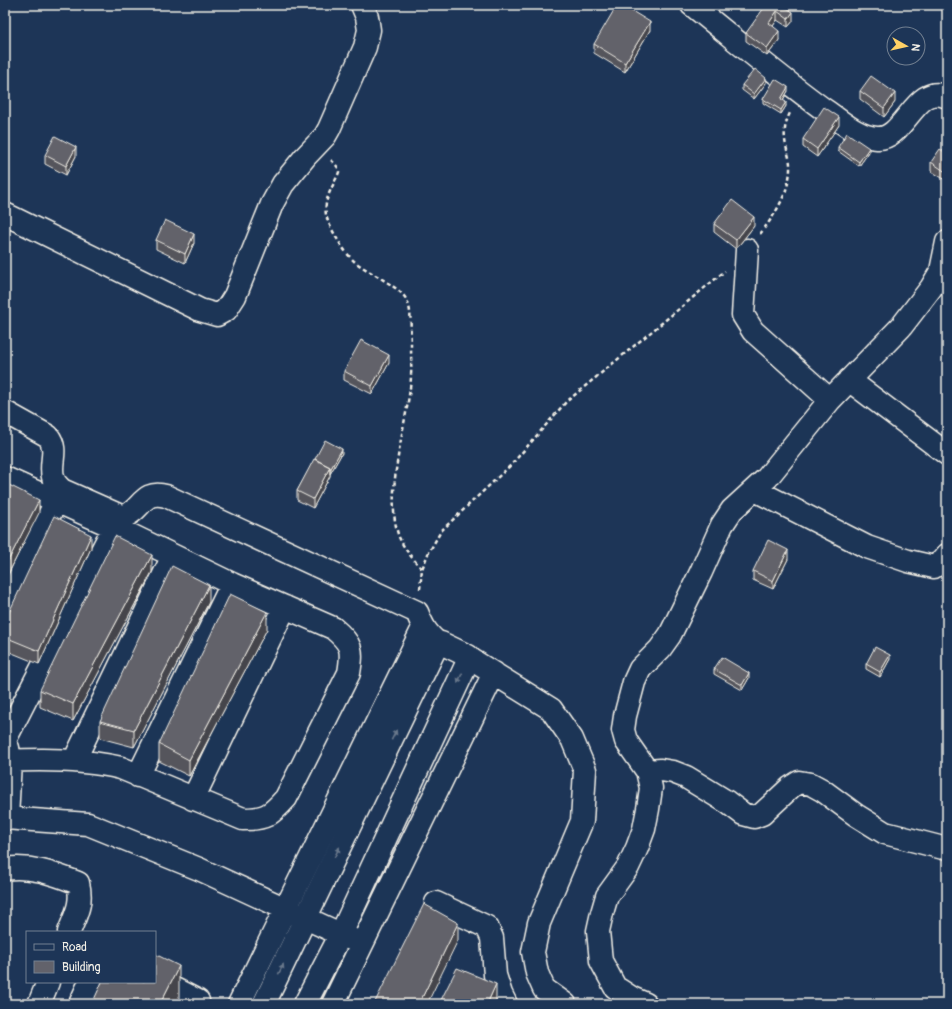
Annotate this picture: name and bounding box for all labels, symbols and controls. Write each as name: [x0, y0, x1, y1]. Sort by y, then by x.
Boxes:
north arrow: [886, 26, 926, 66]
text: N: [908, 43, 922, 52]
one-way arrow: [457, 672, 463, 683]
one-way arrow: [391, 729, 397, 740]
one-way arrow: [334, 846, 340, 857]
legend: [26, 931, 156, 983]
text: Road: [62, 940, 87, 955]
text: Building: [62, 960, 101, 975]
one-way arrow: [278, 963, 284, 975]

